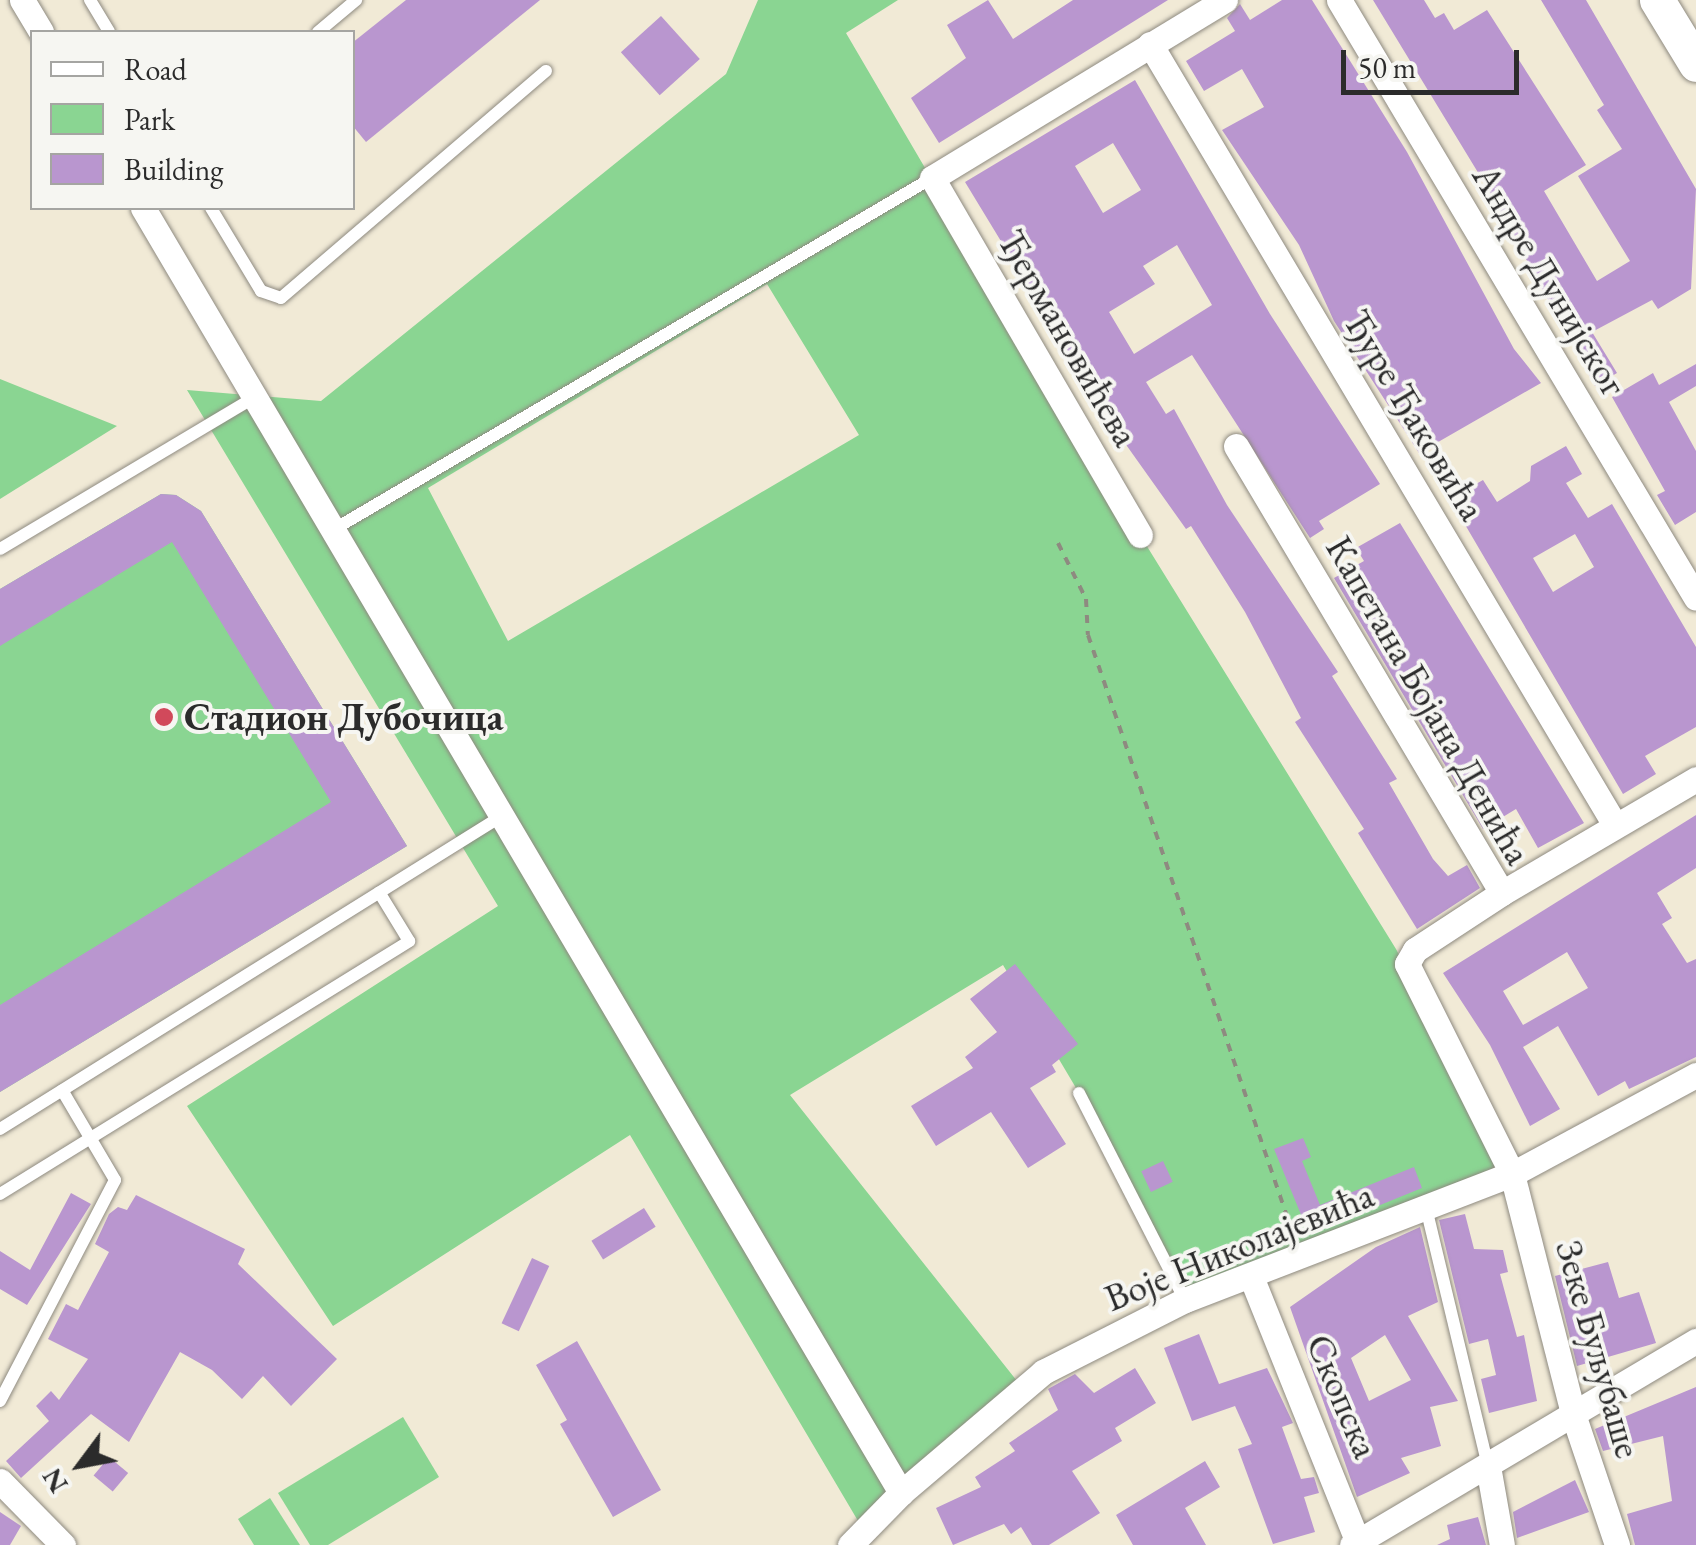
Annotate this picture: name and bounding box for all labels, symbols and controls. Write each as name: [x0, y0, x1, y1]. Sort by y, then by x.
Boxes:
legend: [30, 30, 355, 210]
scale bar: [1346, 30, 1524, 92]
text: 50 m: [1358, 48, 1416, 87]
text: Road: [124, 50, 187, 89]
text: Park: [124, 100, 175, 139]
text: Building: [124, 150, 223, 189]
street label: Андре Дунијског: [1463, 156, 1637, 404]
street label: Ђермановићева: [989, 222, 1149, 454]
street label: Ђуре Ђаковића: [1334, 301, 1496, 529]
street label: Капетана Бојана Денића: [1316, 528, 1542, 872]
place label: Стадион Дубочица: [184, 694, 503, 740]
marker: Стадион Дубочица: [153, 706, 175, 728]
street label: Воје Николајевића: [1098, 1171, 1380, 1321]
street label: Зеке Буљубаше: [1546, 1235, 1652, 1463]
street label: Скопска: [1297, 1327, 1389, 1465]
north arrow: [30, 1415, 130, 1515]
text: N: [33, 1462, 76, 1500]

